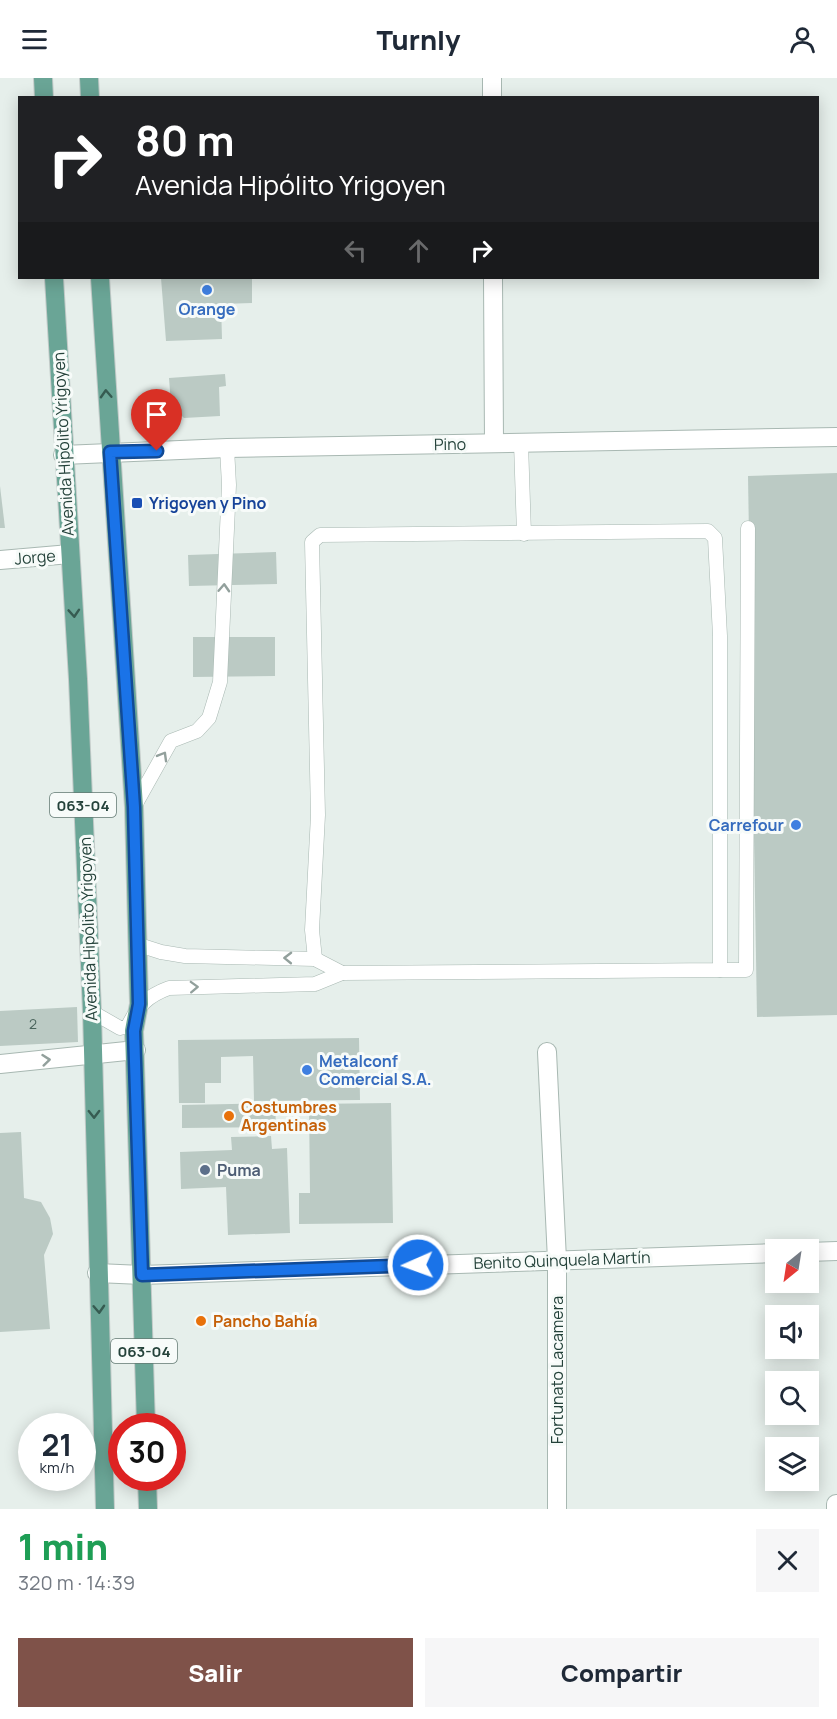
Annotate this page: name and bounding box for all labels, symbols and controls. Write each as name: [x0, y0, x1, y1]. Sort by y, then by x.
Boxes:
text: Turnly: [377, 21, 460, 58]
icon: menu: [18, 23, 51, 56]
icon: person: [786, 23, 819, 56]
text: 80 m: [135, 111, 235, 169]
icon: right: [36, 120, 114, 198]
text: Avenida Hipólito Yrigoyen: [135, 166, 446, 203]
icon: left: [339, 234, 372, 267]
icon: ahead: [402, 234, 435, 267]
icon: right: [465, 234, 498, 267]
marker: Orange: [200, 283, 214, 297]
place label: Orange: [179, 298, 236, 320]
street label: Avenida Hipólito Yrigoyen: [47, 351, 79, 537]
pin: [131, 389, 182, 451]
one-way arrow: [100, 390, 113, 399]
icon: arrive: [140, 398, 173, 431]
street label: Pino: [434, 433, 466, 455]
place label: Yrigoyen y Pino: [149, 492, 266, 514]
marker: Yrigoyen y Pino: [130, 496, 144, 510]
street label: Jorge: [14, 544, 56, 570]
one-way arrow: [218, 584, 231, 593]
one-way arrow: [67, 608, 80, 617]
one-way arrow: [155, 752, 167, 762]
road number: 063-04: [50, 793, 116, 817]
place label: Carrefour: [709, 814, 784, 836]
marker: Carrefour: [789, 818, 803, 832]
street label: Avenida Hipólito Yrigoyen: [74, 837, 102, 1021]
one-way arrow: [283, 952, 292, 964]
one-way arrow: [189, 981, 198, 994]
house number: 2: [29, 1014, 37, 1033]
place label: Metalconf Comercial S.A.: [319, 1050, 432, 1090]
one-way arrow: [42, 1054, 51, 1067]
marker: Metalconf Comercial S.A.: [300, 1063, 314, 1077]
place label: Costumbres Argentinas: [241, 1096, 337, 1136]
one-way arrow: [88, 1109, 100, 1118]
marker: Costumbres Argentinas: [222, 1109, 236, 1123]
place label: Puma: [217, 1159, 261, 1181]
marker: Puma: [198, 1163, 212, 1177]
position arrow: [386, 1233, 450, 1297]
north arrow: [765, 1239, 819, 1293]
map controls: [765, 1239, 819, 1491]
street label: Benito Quinquela Martín: [473, 1246, 651, 1274]
street label: Fortunato Lacamera: [546, 1296, 568, 1444]
one-way arrow: [92, 1304, 105, 1313]
button: sound: [765, 1305, 819, 1359]
place label: Pancho Bahía: [213, 1310, 317, 1332]
marker: Pancho Bahía: [194, 1314, 208, 1328]
road number: 063-04: [111, 1339, 177, 1363]
button: search: [765, 1371, 819, 1425]
speed limit sign: 30: [108, 1413, 186, 1491]
text: 21: [41, 1424, 73, 1465]
button: layers: [765, 1437, 819, 1491]
text: km/h: [40, 1457, 74, 1478]
text: 1 min: [18, 1522, 108, 1571]
button: close: [756, 1529, 819, 1592]
text: 320 m · 14:39: [18, 1569, 135, 1596]
button: Salir: [18, 1638, 413, 1707]
button: Compartir: [425, 1638, 819, 1707]

